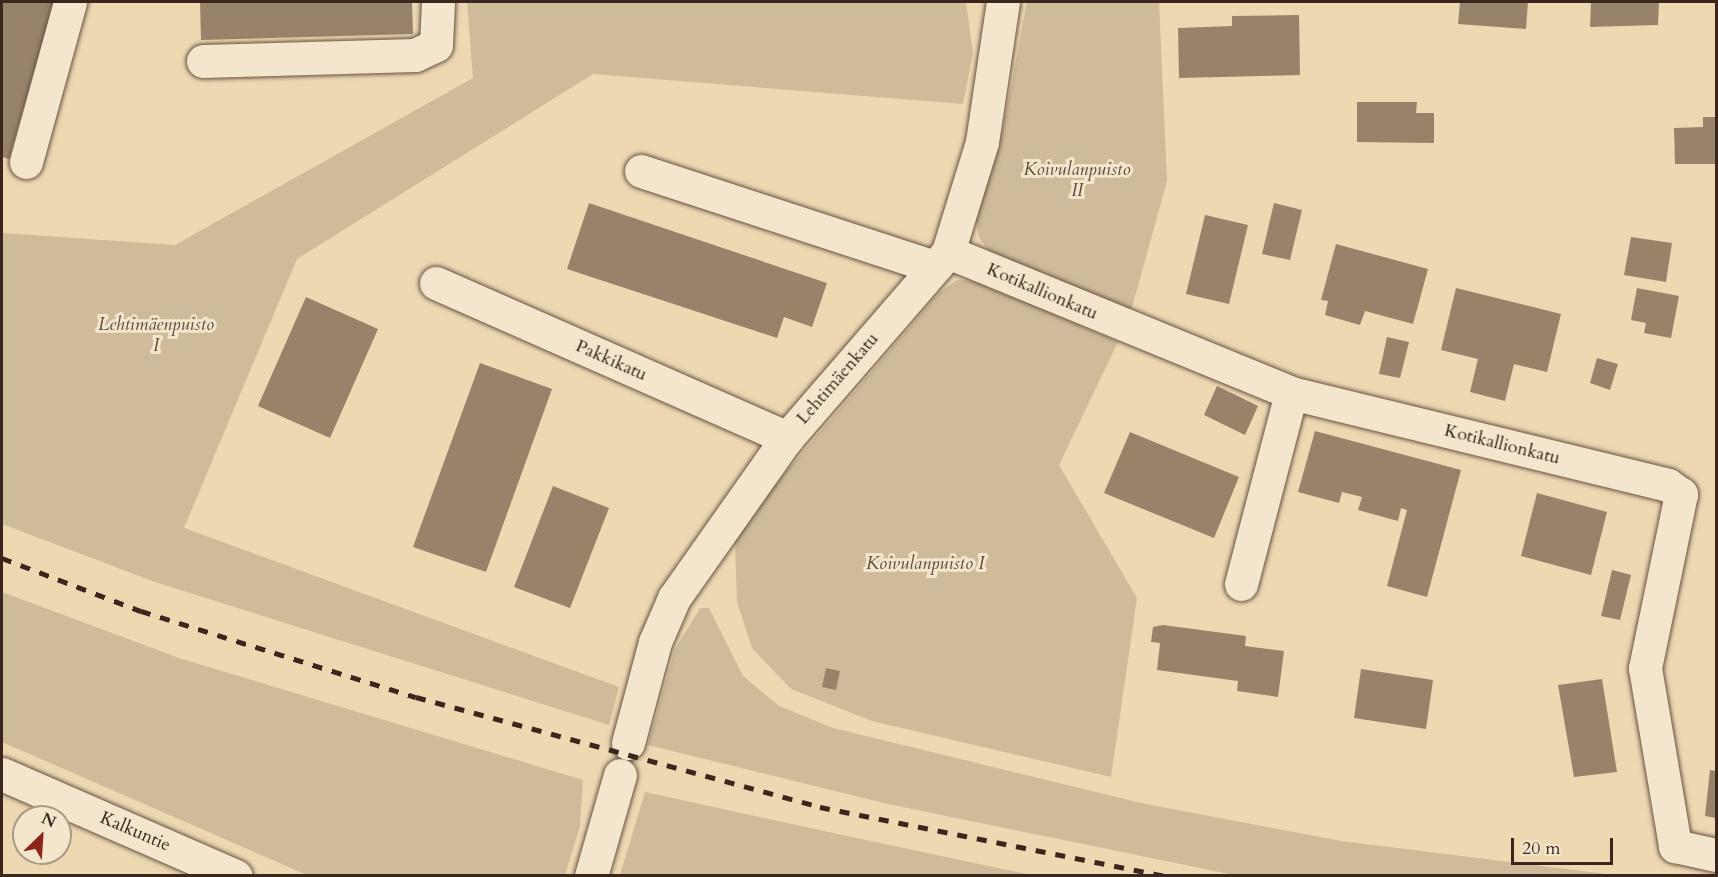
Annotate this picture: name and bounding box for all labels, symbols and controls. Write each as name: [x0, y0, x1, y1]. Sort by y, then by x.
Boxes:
park label: Koivulanpuisto II: [1023, 160, 1131, 202]
street label: Kotikallionkatu: [983, 259, 1101, 325]
park label: Lehtimäenpuisto I: [98, 315, 214, 358]
street label: Lehtimäenkatu: [792, 329, 884, 429]
street label: Pakkikatu: [572, 336, 650, 386]
street label: Kotikallionkatu: [1442, 420, 1562, 470]
park label: Koivulanpuisto I: [866, 553, 984, 575]
north arrow: [12, 805, 72, 865]
text: N: [38, 808, 60, 833]
street label: Kalkuntie: [97, 808, 173, 856]
scale bar: [1514, 826, 1616, 864]
text: 20 m: [1522, 836, 1561, 861]

